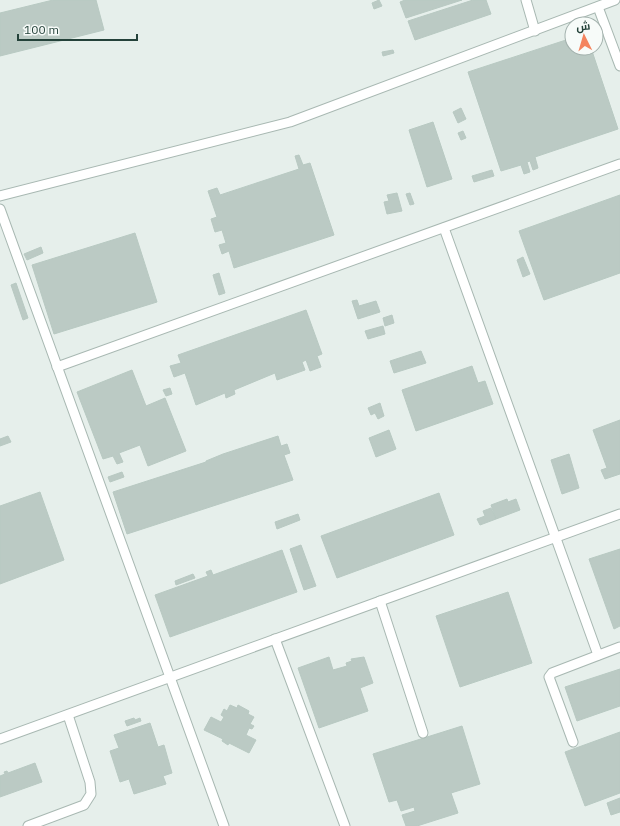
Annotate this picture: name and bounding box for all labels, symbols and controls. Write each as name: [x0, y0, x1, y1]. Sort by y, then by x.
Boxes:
scale bar: [18, 16, 137, 42]
north arrow: [564, 16, 604, 56]
text: ش: [575, 18, 591, 34]
text: 100 m: [24, 22, 59, 37]

